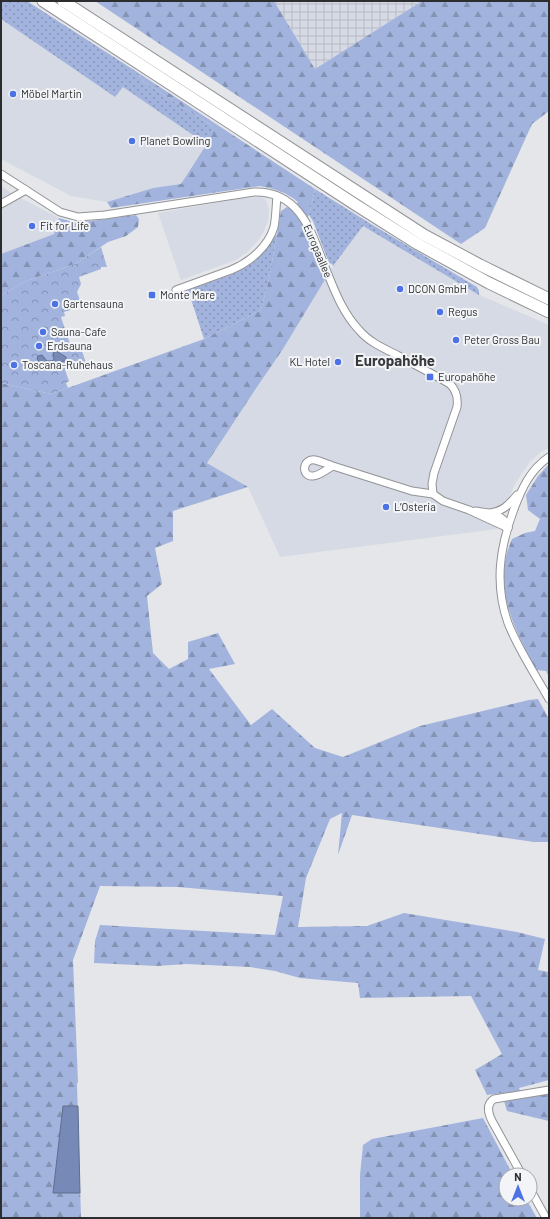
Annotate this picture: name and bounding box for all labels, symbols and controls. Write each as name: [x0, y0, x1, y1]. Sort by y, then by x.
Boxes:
place label: Möbel Martin: [21, 87, 82, 100]
marker: Möbel Martin: [8, 89, 18, 99]
place label: Planet Bowling: [140, 134, 210, 147]
marker: Planet Bowling: [127, 136, 137, 146]
place label: Fit for Life: [40, 219, 89, 232]
marker: Fit for Life: [27, 221, 37, 231]
street label: Europaallee: [301, 222, 336, 280]
place label: DCON GmbH: [408, 282, 467, 295]
marker: DCON GmbH: [395, 284, 405, 294]
place label: Monte Mare: [160, 288, 215, 301]
marker: Monte Mare: [147, 290, 157, 300]
place label: Gartensauna: [63, 297, 123, 310]
marker: Gartensauna: [50, 299, 60, 309]
place label: Regus: [448, 305, 478, 318]
marker: Regus: [435, 307, 445, 317]
place label: Sauna-Cafe: [51, 325, 106, 338]
marker: Sauna-Cafe: [38, 327, 48, 337]
place label: Peter Gross Bau: [464, 333, 540, 346]
marker: Peter Gross Bau: [451, 335, 461, 345]
place label: Erdsauna: [47, 339, 92, 352]
marker: Erdsauna: [34, 341, 44, 351]
district label: Europahöhe: [355, 351, 435, 369]
place label: KL Hotel: [289, 355, 330, 368]
marker: KL Hotel: [333, 357, 343, 367]
place label: Toscana-Ruhehaus: [22, 358, 113, 371]
marker: Toscana-Ruhehaus: [9, 360, 19, 370]
place label: Europahöhe: [438, 370, 496, 383]
marker: Europahöhe: [425, 372, 435, 382]
place label: L’Osteria: [394, 500, 436, 513]
marker: L’Osteria: [381, 502, 391, 512]
north arrow: [498, 1167, 538, 1207]
text: N: [514, 1170, 522, 1183]

